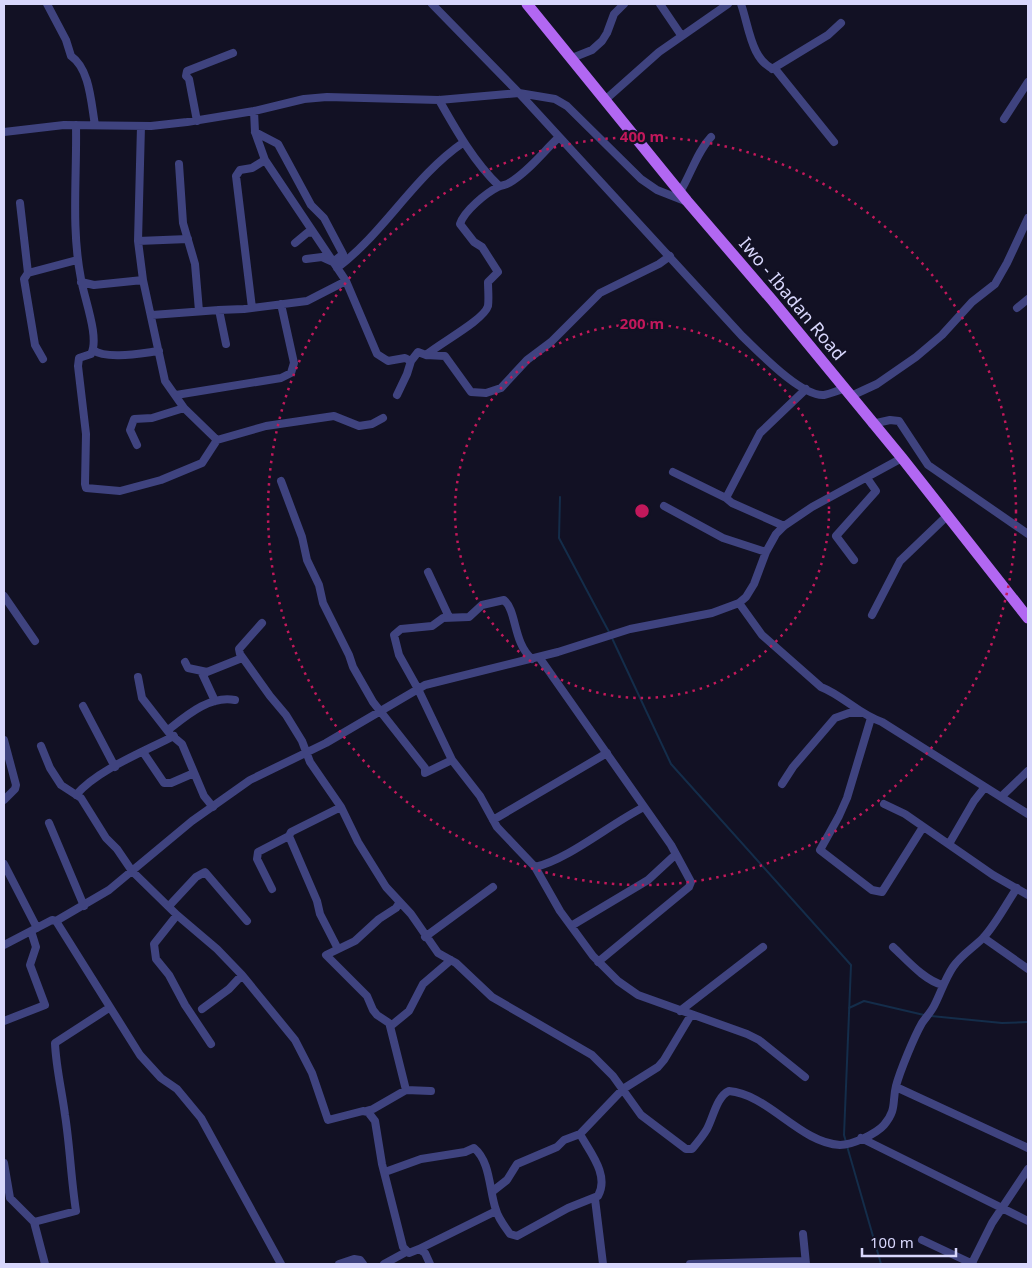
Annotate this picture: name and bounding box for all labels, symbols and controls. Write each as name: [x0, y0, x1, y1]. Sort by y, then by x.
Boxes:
text: 400 m: [620, 126, 664, 146]
street label: Iwo - Ibadan Road: [734, 232, 851, 365]
text: 200 m: [620, 313, 664, 333]
centre of rings: [633, 502, 651, 520]
scale bar: [862, 1226, 956, 1258]
text: 100 m: [870, 1232, 914, 1252]

